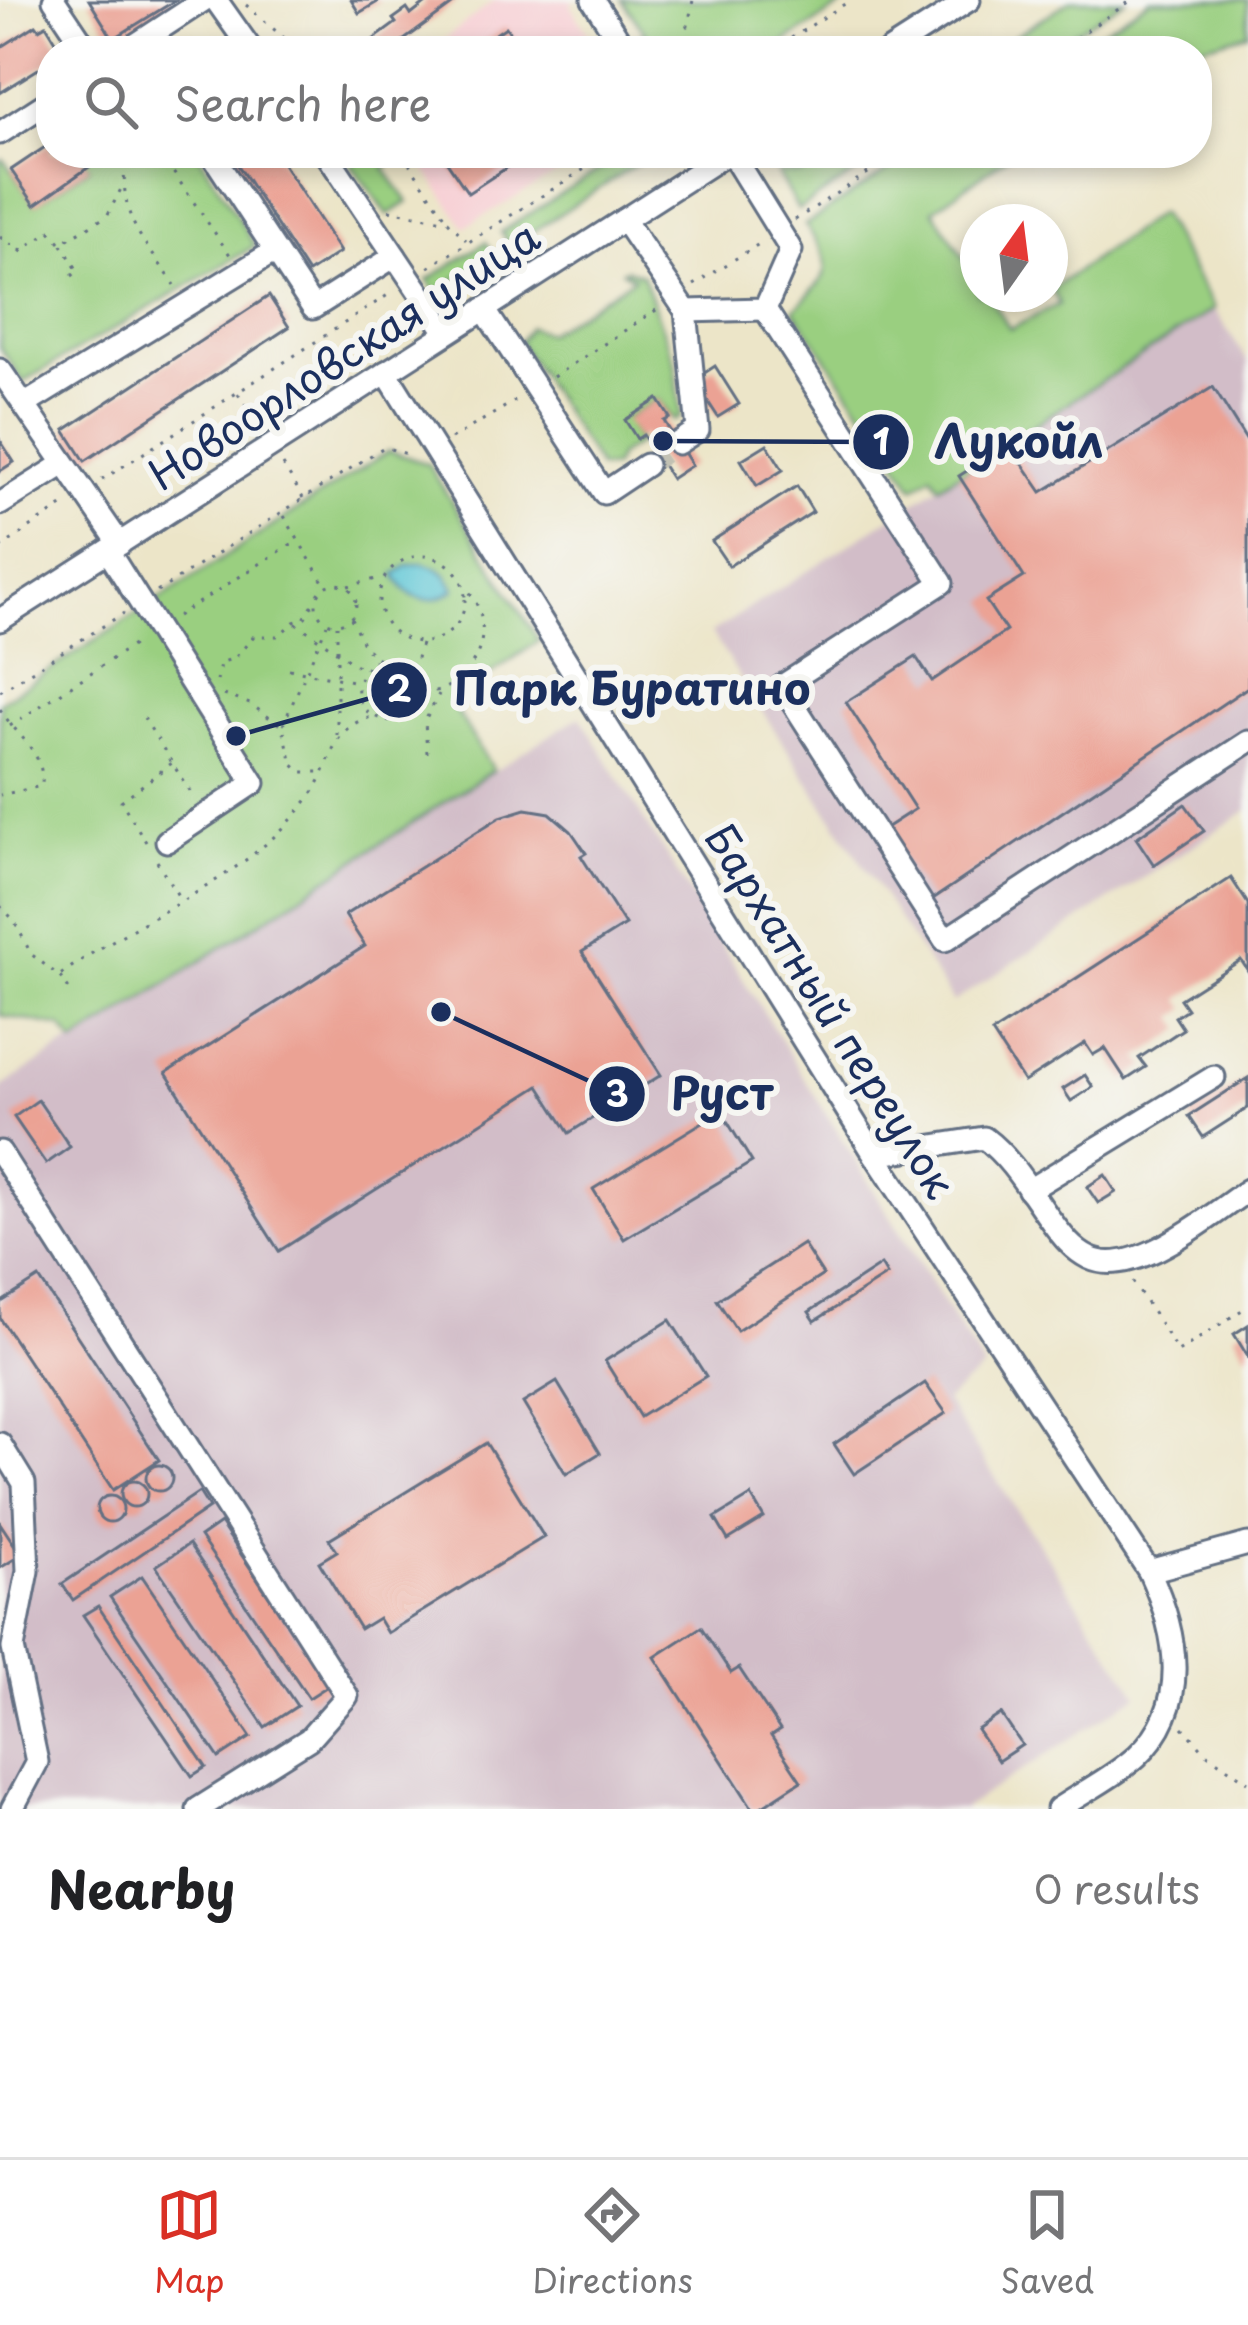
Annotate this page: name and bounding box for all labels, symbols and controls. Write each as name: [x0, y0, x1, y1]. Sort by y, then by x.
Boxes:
search box: [36, 36, 1212, 168]
text: Search here: [174, 68, 431, 136]
icon: search: [78, 69, 144, 135]
street label: Новоорловская улица: [135, 203, 551, 504]
north arrow: [960, 204, 1068, 312]
callout: Лукойл: [851, 402, 1128, 483]
text: Лукойл: [935, 405, 1103, 473]
text: 1: [872, 413, 890, 467]
callout: Парк Буратино: [369, 649, 834, 730]
text: Парк Буратино: [453, 652, 811, 720]
text: 2: [386, 660, 412, 714]
street label: Бархатный переулок: [691, 811, 973, 1209]
callout: Руст: [587, 1054, 797, 1135]
text: Руст: [671, 1057, 775, 1125]
text: 3: [605, 1065, 629, 1119]
text: Nearby: [48, 1849, 235, 1926]
text: 0 results: [1034, 1858, 1200, 1917]
tab: Map: [154, 2182, 224, 2304]
tab: Directions: [532, 2182, 693, 2304]
tab: Saved: [1000, 2182, 1094, 2304]

